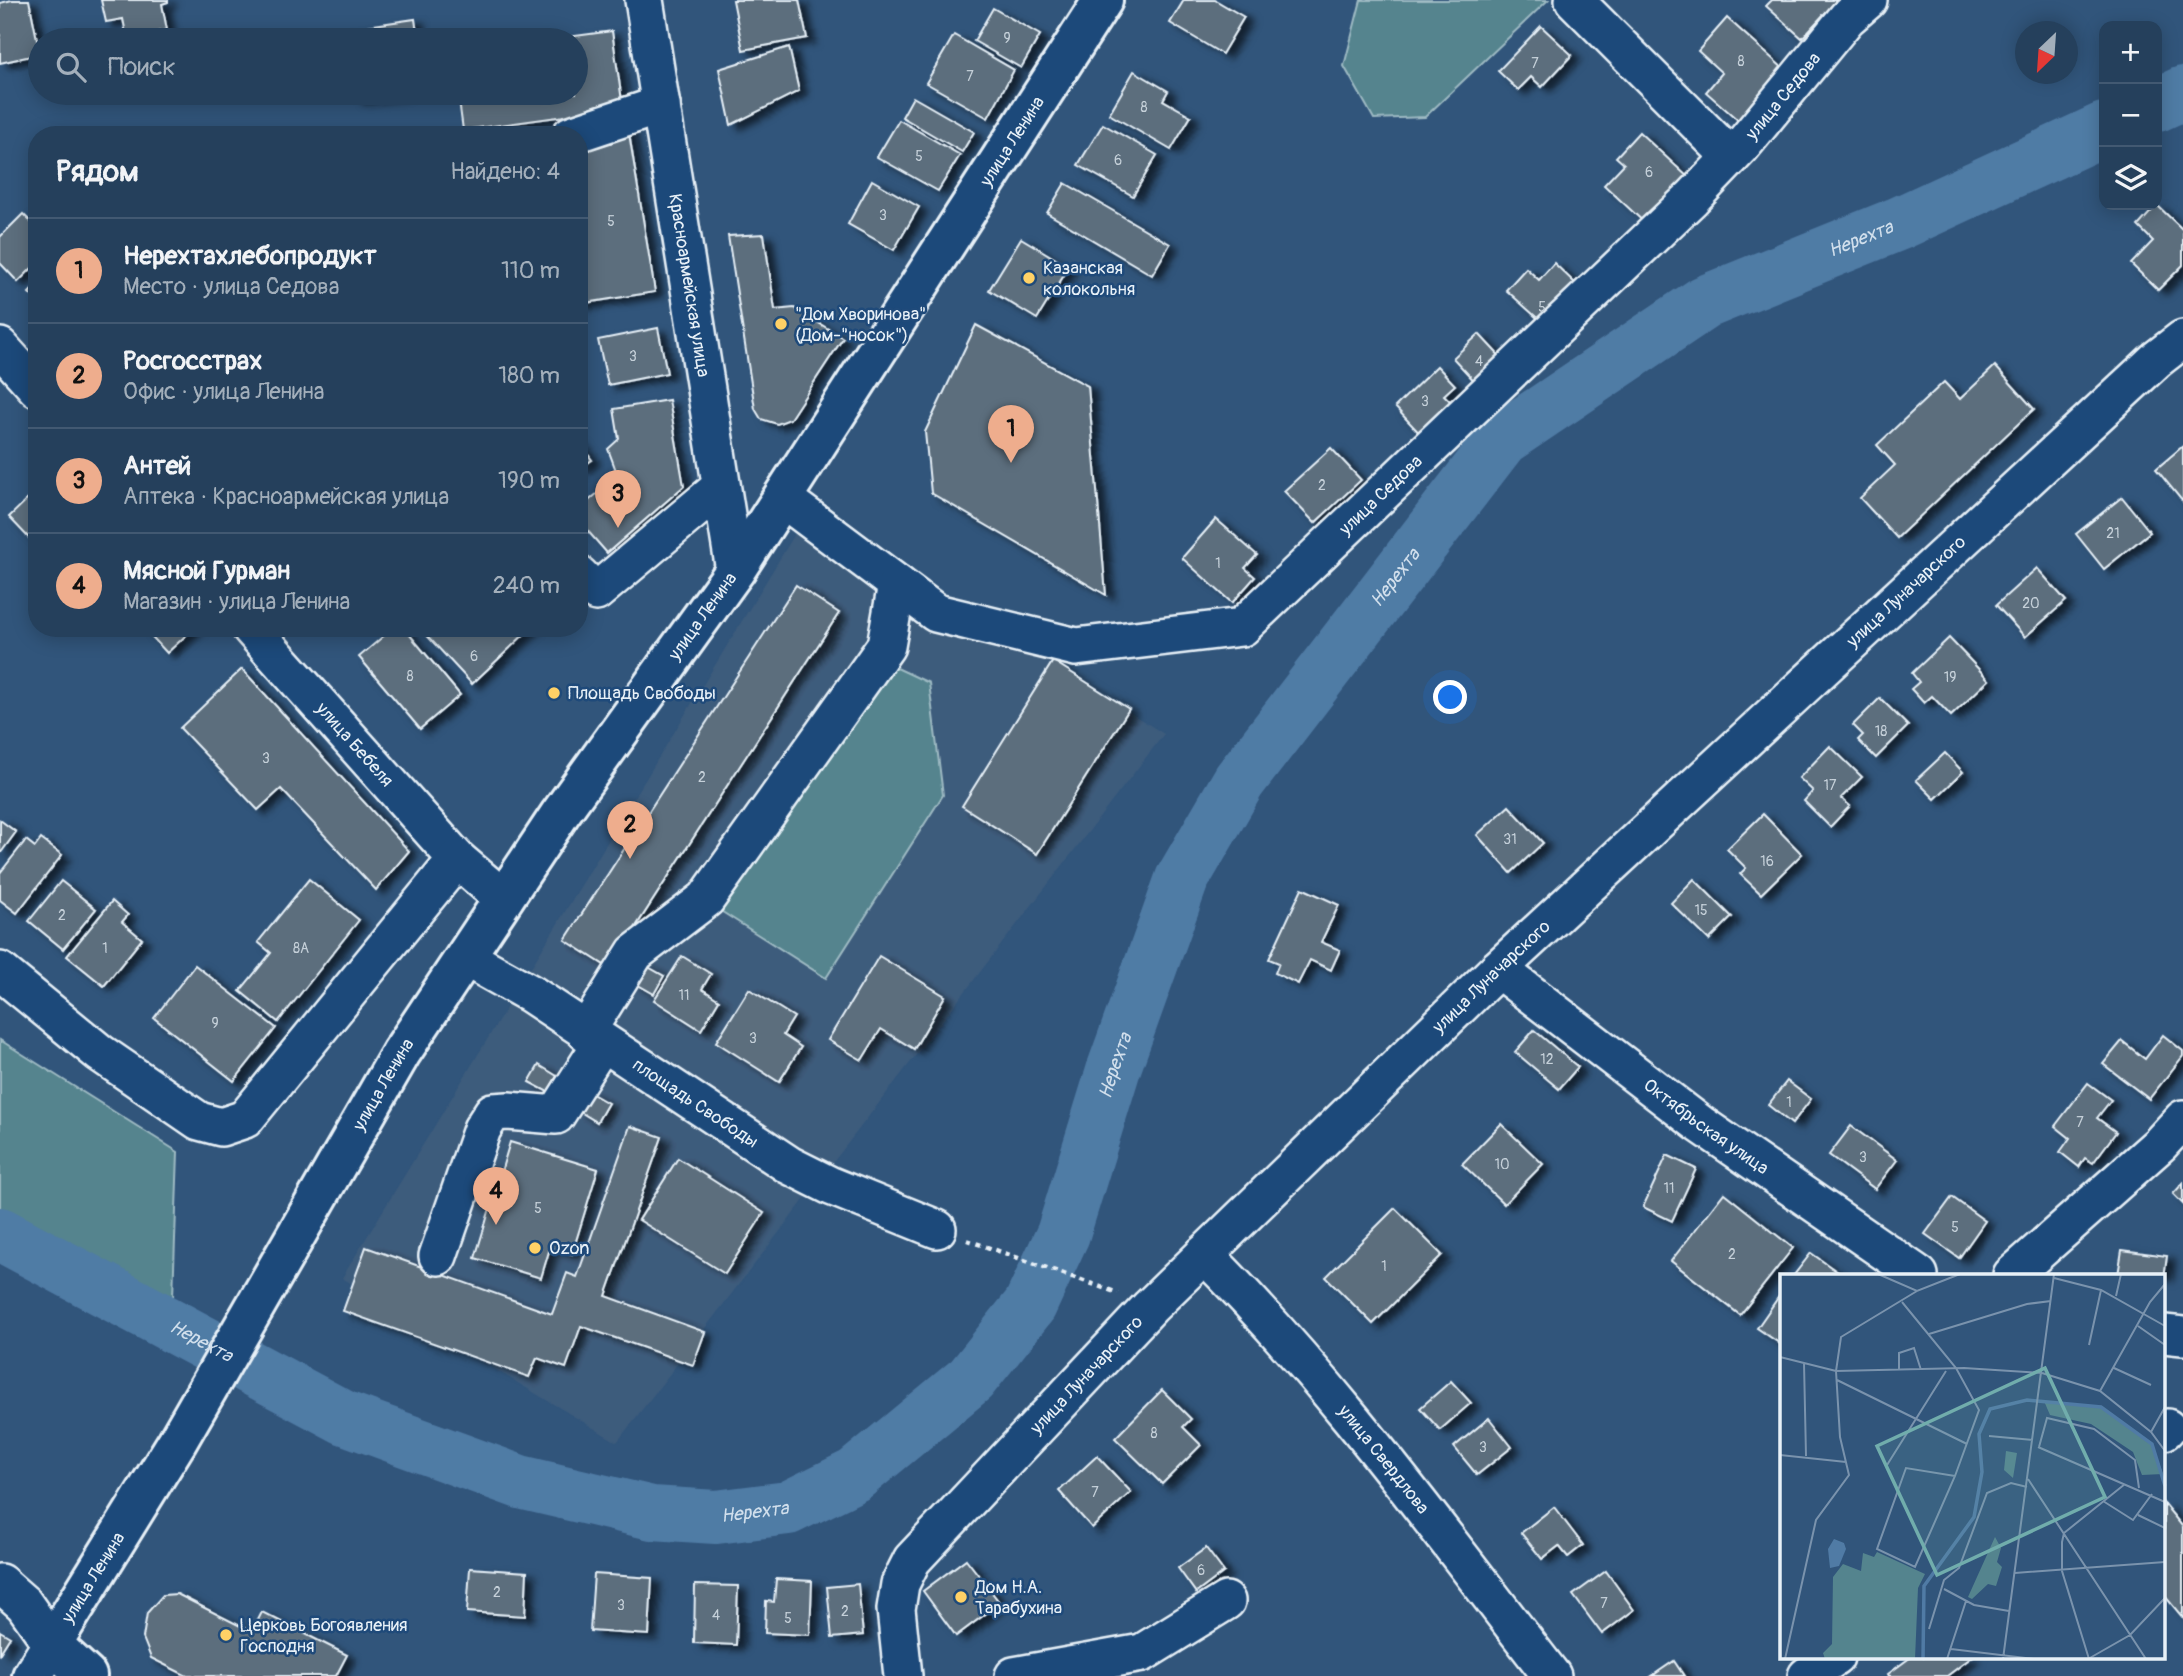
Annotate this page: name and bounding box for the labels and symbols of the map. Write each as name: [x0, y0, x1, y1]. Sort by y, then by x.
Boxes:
north arrow: [2015, 21, 2078, 84]
house number: 9: [1003, 30, 1011, 47]
street label: улица Седова: [1740, 48, 1826, 145]
house number: 8: [1737, 53, 1745, 70]
house number: 7: [1531, 55, 1539, 72]
house number: 7: [966, 68, 974, 85]
street label: улица Ленина: [974, 92, 1050, 191]
house number: 8: [1140, 99, 1148, 116]
house number: 5: [915, 148, 923, 165]
house number: 6: [1114, 152, 1122, 169]
house number: 6: [1645, 164, 1653, 181]
street label: Красноармейская улица: [664, 192, 715, 379]
house number: 3: [879, 207, 887, 224]
house number: 5: [607, 213, 615, 230]
water label: Нерехта: [1825, 215, 1898, 263]
place label: Казанская колокольня: [1043, 257, 1135, 301]
marker: Казанская колокольня: [1021, 270, 1037, 286]
house number: 5: [1538, 299, 1546, 316]
place label: "Дом Хворинова" (Дом-"носок"): [795, 303, 926, 347]
marker: "Дом Хворинова" (Дом-"носок"): [773, 316, 789, 332]
house number: 3: [629, 348, 637, 365]
house number: 4: [1475, 353, 1483, 370]
house number: 3: [1421, 393, 1429, 410]
pin: 1: [988, 405, 1034, 463]
street label: улица Седова: [1333, 450, 1427, 541]
pin: 3: [595, 470, 641, 528]
house number: 2: [1318, 477, 1326, 494]
house number: 21: [2106, 525, 2120, 542]
street label: улица Луначарского: [1841, 530, 1971, 653]
water label: Нерехта: [1365, 543, 1426, 612]
house number: 1: [1215, 555, 1221, 572]
street label: улица Ленина: [663, 568, 742, 665]
house number: 20: [2022, 595, 2040, 612]
house number: 6: [470, 648, 478, 665]
house number: 8: [406, 668, 414, 685]
house number: 19: [1944, 669, 1956, 686]
your location: [1433, 680, 1467, 714]
place label: Площадь Свободы: [568, 682, 716, 705]
marker: Площадь Свободы: [546, 685, 562, 701]
street label: улица Бебеля: [310, 697, 399, 791]
house number: 18: [1875, 723, 1887, 740]
house number: 3: [262, 750, 270, 767]
house number: 2: [698, 769, 706, 786]
house number: 17: [1824, 777, 1837, 794]
pin: 2: [607, 801, 653, 859]
house number: 31: [1503, 831, 1517, 848]
house number: 16: [1760, 853, 1774, 870]
house number: 15: [1694, 902, 1708, 919]
house number: 2: [58, 907, 66, 924]
street label: улица Луначарского: [1427, 915, 1555, 1039]
house number: 1: [102, 940, 108, 957]
house number: 8А: [293, 940, 309, 957]
house number: 11: [679, 987, 689, 1004]
house number: 9: [211, 1015, 219, 1032]
water label: Нерехта: [1093, 1029, 1138, 1101]
house number: 3: [749, 1030, 757, 1047]
street label: улица Ленина: [347, 1034, 419, 1135]
house number: 12: [1540, 1051, 1554, 1068]
street label: площадь Свободы: [628, 1053, 763, 1153]
street label: Октябрьская улица: [1639, 1073, 1773, 1179]
house number: 1: [1786, 1094, 1792, 1111]
house number: 7: [2076, 1114, 2084, 1131]
house number: 3: [1859, 1149, 1867, 1166]
house number: 10: [1494, 1156, 1510, 1173]
pin: 4: [473, 1167, 519, 1225]
house number: 11: [1664, 1180, 1674, 1197]
house number: 5: [534, 1200, 542, 1217]
house number: 5: [1951, 1219, 1959, 1236]
place label: Ozon: [549, 1237, 589, 1260]
marker: Ozon: [527, 1240, 543, 1256]
house number: 2: [1728, 1246, 1736, 1263]
house number: 1: [1381, 1258, 1387, 1275]
inset map: [1780, 1274, 2166, 1658]
street label: улица Луначарского: [1024, 1310, 1148, 1440]
water label: Нерехта: [166, 1315, 238, 1368]
street label: улица Свердлова: [1333, 1399, 1434, 1518]
house number: 8: [1150, 1425, 1158, 1442]
house number: 3: [1479, 1439, 1487, 1456]
house number: 7: [1091, 1484, 1099, 1501]
water label: Нерехта: [720, 1496, 791, 1528]
street label: улица Ленина: [56, 1528, 130, 1628]
house number: 6: [1197, 1562, 1205, 1579]
place label: Дом Н.А. Тарабухина: [974, 1576, 1062, 1620]
house number: 2: [493, 1584, 501, 1601]
marker: Дом Н.А. Тарабухина: [953, 1589, 969, 1605]
house number: 7: [1600, 1595, 1608, 1612]
house number: 3: [617, 1597, 625, 1614]
house number: 2: [841, 1603, 849, 1620]
house number: 4: [712, 1607, 720, 1624]
house number: 5: [784, 1610, 792, 1627]
place label: Церковь Богоявления Господня: [240, 1614, 408, 1658]
marker: Церковь Богоявления Господня: [218, 1627, 234, 1643]

